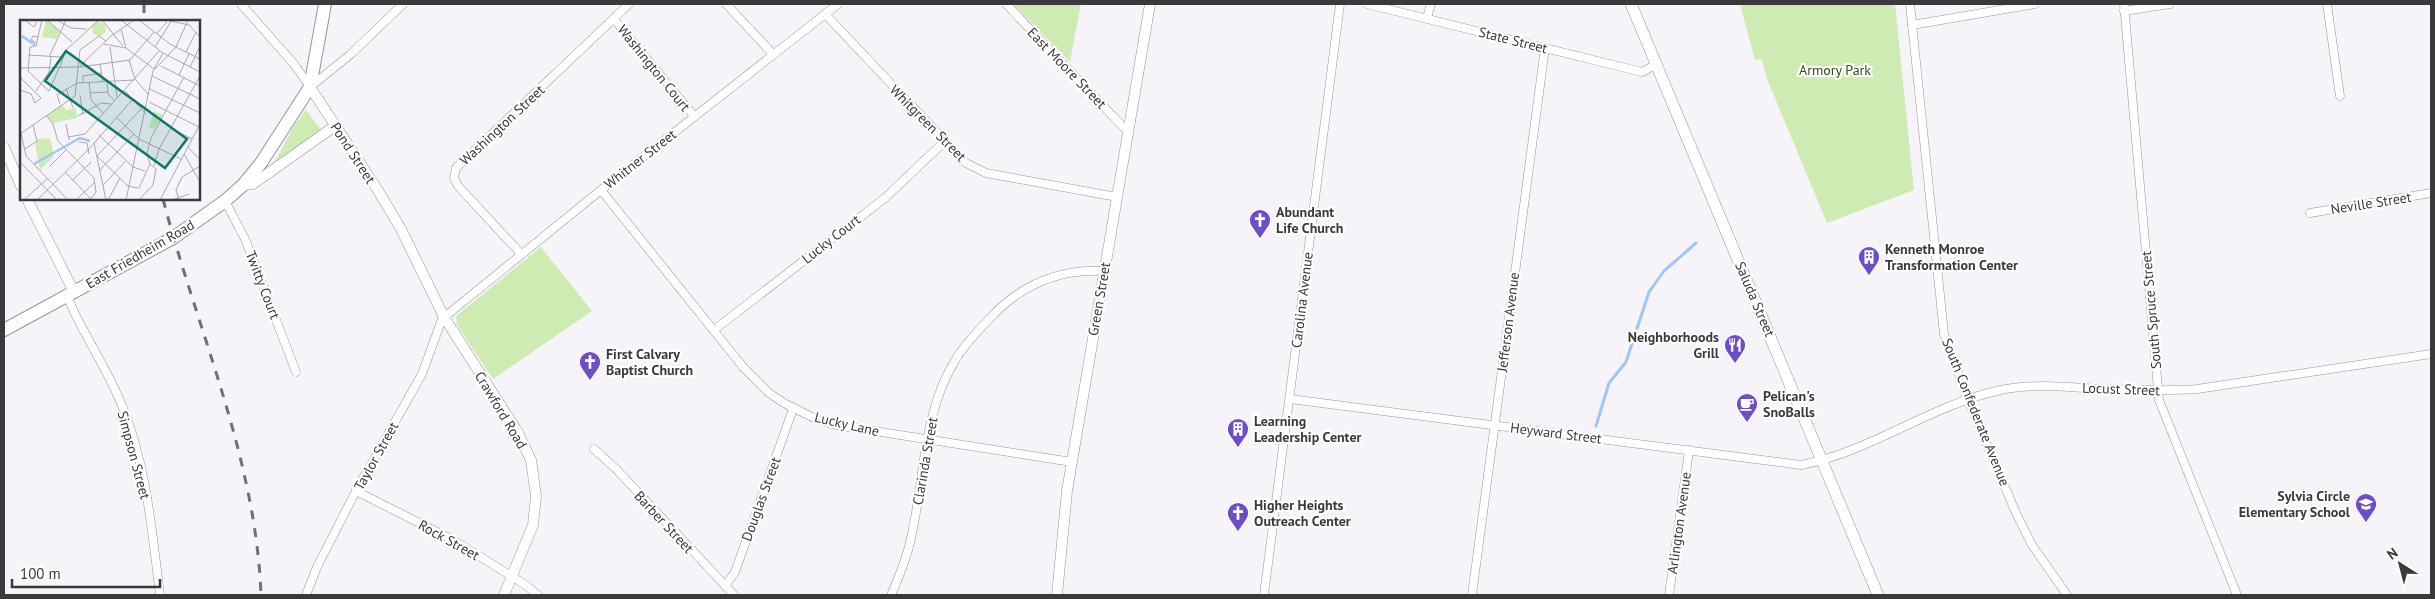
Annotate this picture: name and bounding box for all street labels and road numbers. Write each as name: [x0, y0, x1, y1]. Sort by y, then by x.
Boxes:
street label: Washington Court: [614, 21, 695, 115]
street label: State Street: [1477, 23, 1550, 57]
street label: East Moore Street: [1024, 24, 1111, 113]
street label: Washington Street: [456, 81, 548, 169]
street label: Whitgreen Street: [886, 81, 970, 165]
street label: Pond Street: [327, 119, 380, 187]
street label: Whitner Street: [600, 125, 680, 193]
street label: Neville Street: [2329, 188, 2413, 218]
street label: Lucky Court: [798, 210, 864, 268]
street label: East Friedheim Road: [82, 216, 198, 292]
street label: Twitty Court: [242, 248, 284, 322]
street label: South Spruce Street: [2137, 250, 2165, 370]
street label: Carolina Avenue: [1287, 251, 1317, 349]
street label: Saluda Street: [1731, 259, 1779, 340]
street label: Green Street: [1084, 260, 1114, 337]
street label: Jefferson Avenue: [1493, 271, 1523, 374]
street label: South Confederate Avenue: [1938, 335, 2014, 489]
street label: Crawford Road: [471, 368, 531, 452]
street label: Locust Street: [2082, 379, 2160, 399]
street label: Lucky Lane: [813, 408, 881, 440]
street label: Simpson Street: [114, 409, 154, 501]
street label: Clarinda Street: [908, 415, 942, 506]
street label: Taylor Street: [350, 418, 402, 493]
street label: Heyward Street: [1509, 418, 1603, 448]
street label: Douglas Street: [737, 454, 785, 543]
street label: Arlington Avenue: [1663, 471, 1695, 575]
street label: Barber Street: [631, 487, 698, 557]
street label: Rock Street: [415, 516, 483, 564]

